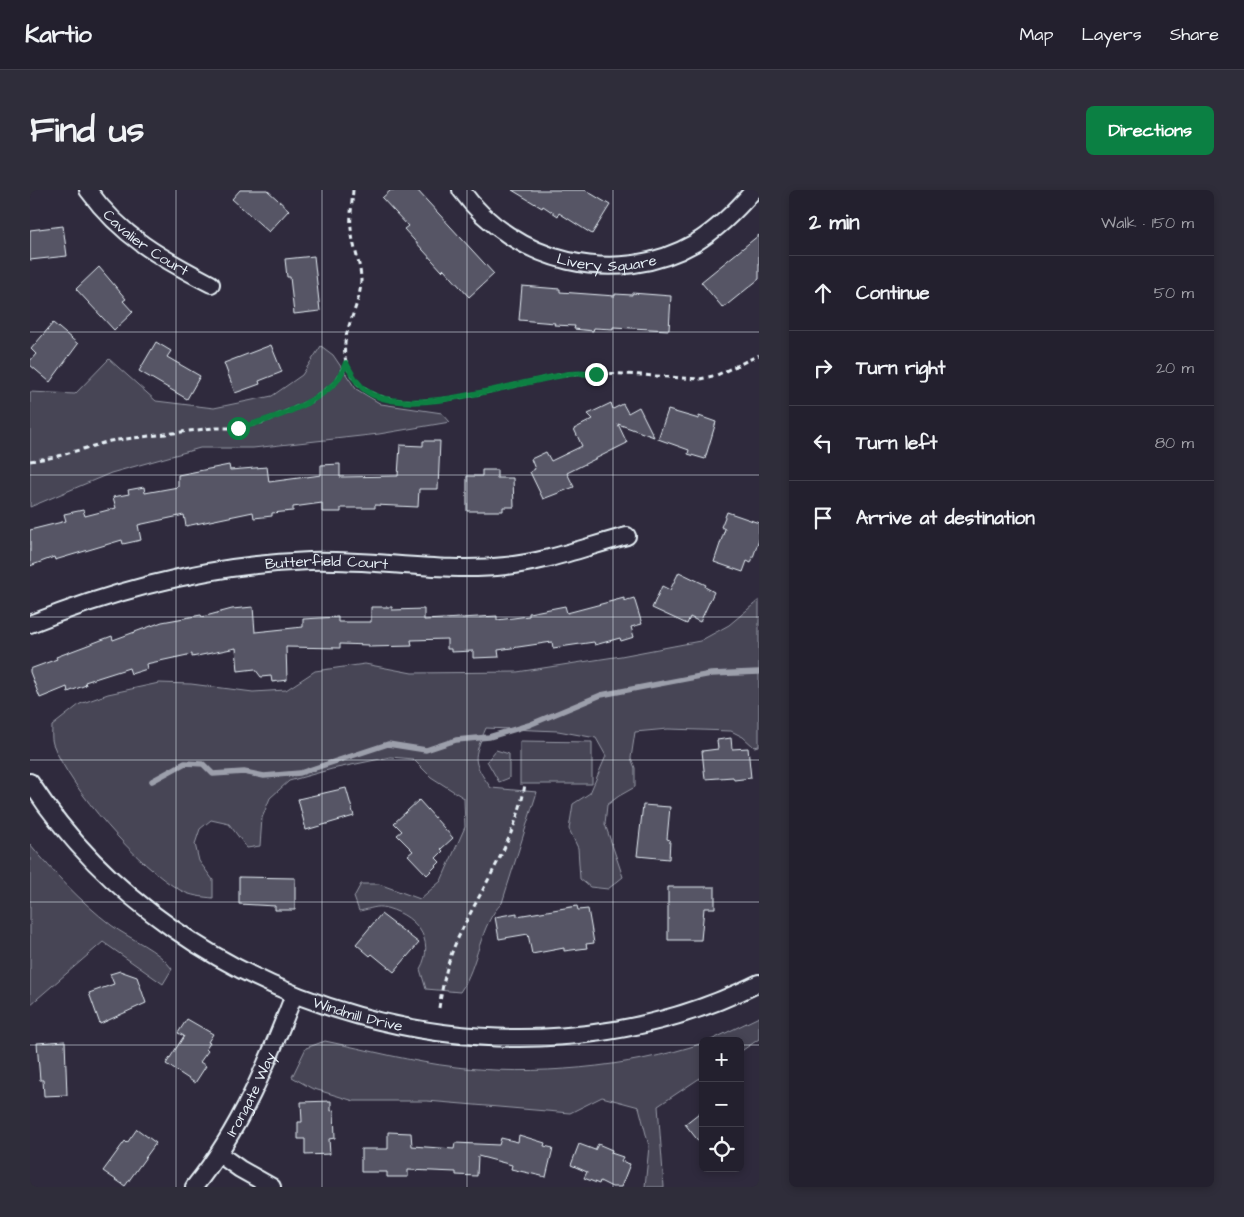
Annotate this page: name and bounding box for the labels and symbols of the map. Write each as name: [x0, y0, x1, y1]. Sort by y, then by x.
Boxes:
street label: Cavalier Court: [98, 205, 192, 281]
street label: Livery Square: [554, 248, 659, 278]
route end: [585, 363, 608, 386]
route start: [227, 417, 250, 440]
street label: Butterfield Court: [264, 551, 389, 575]
street label: Windmill Drive: [310, 992, 405, 1037]
street label: Irongate Way: [221, 1049, 282, 1141]

